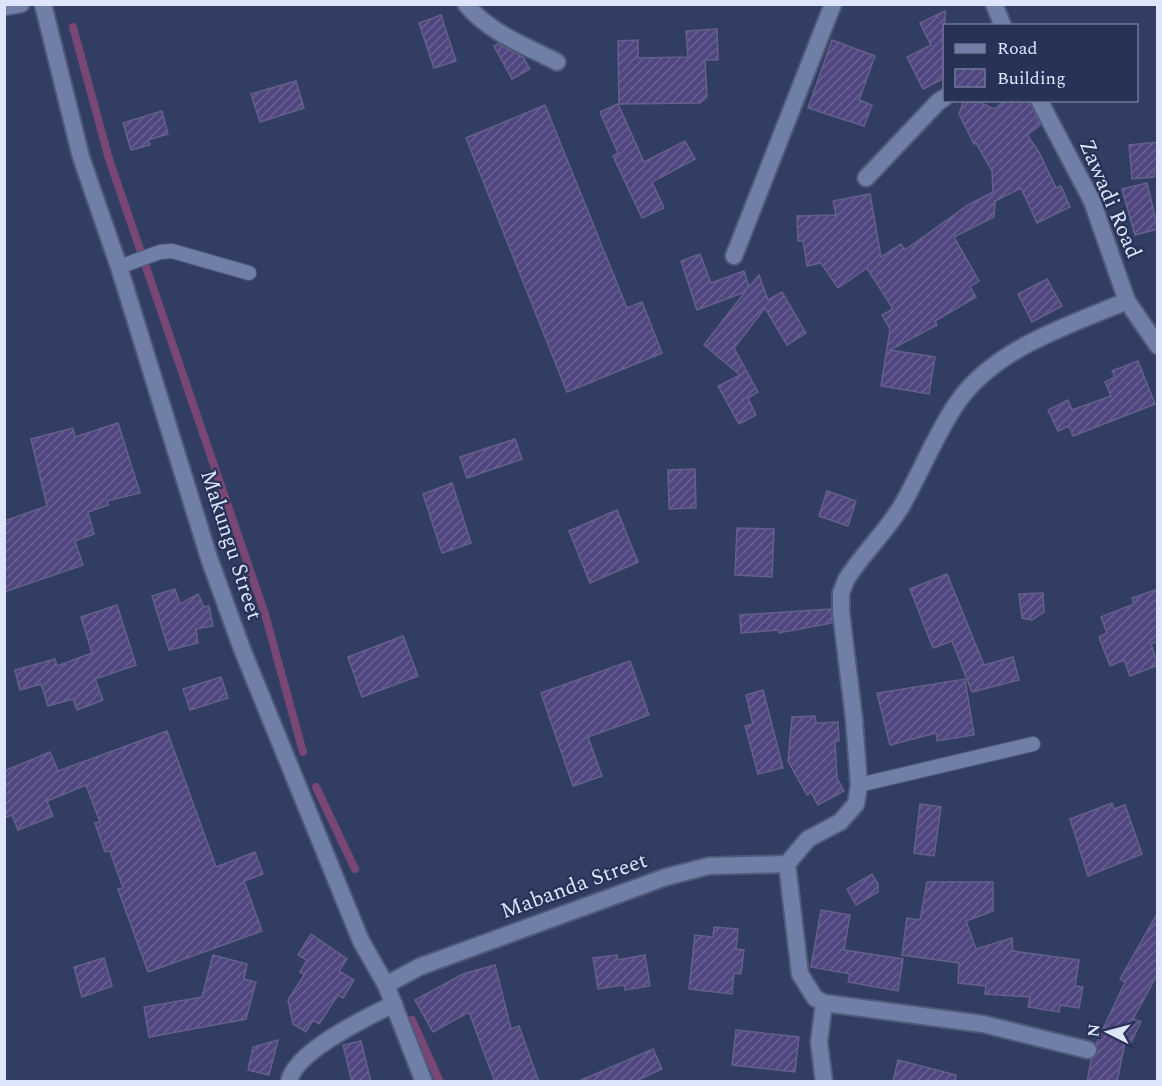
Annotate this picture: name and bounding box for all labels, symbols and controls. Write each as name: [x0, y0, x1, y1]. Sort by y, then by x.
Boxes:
legend: [943, 24, 1138, 102]
text: Road: [997, 35, 1038, 62]
text: Building: [997, 65, 1066, 92]
street label: Zawadi Road: [1070, 134, 1150, 264]
street label: Makungu Street: [191, 466, 271, 625]
street label: Mabanda Street: [496, 844, 652, 928]
north arrow: [1078, 1002, 1138, 1062]
text: N: [1081, 1023, 1107, 1038]

